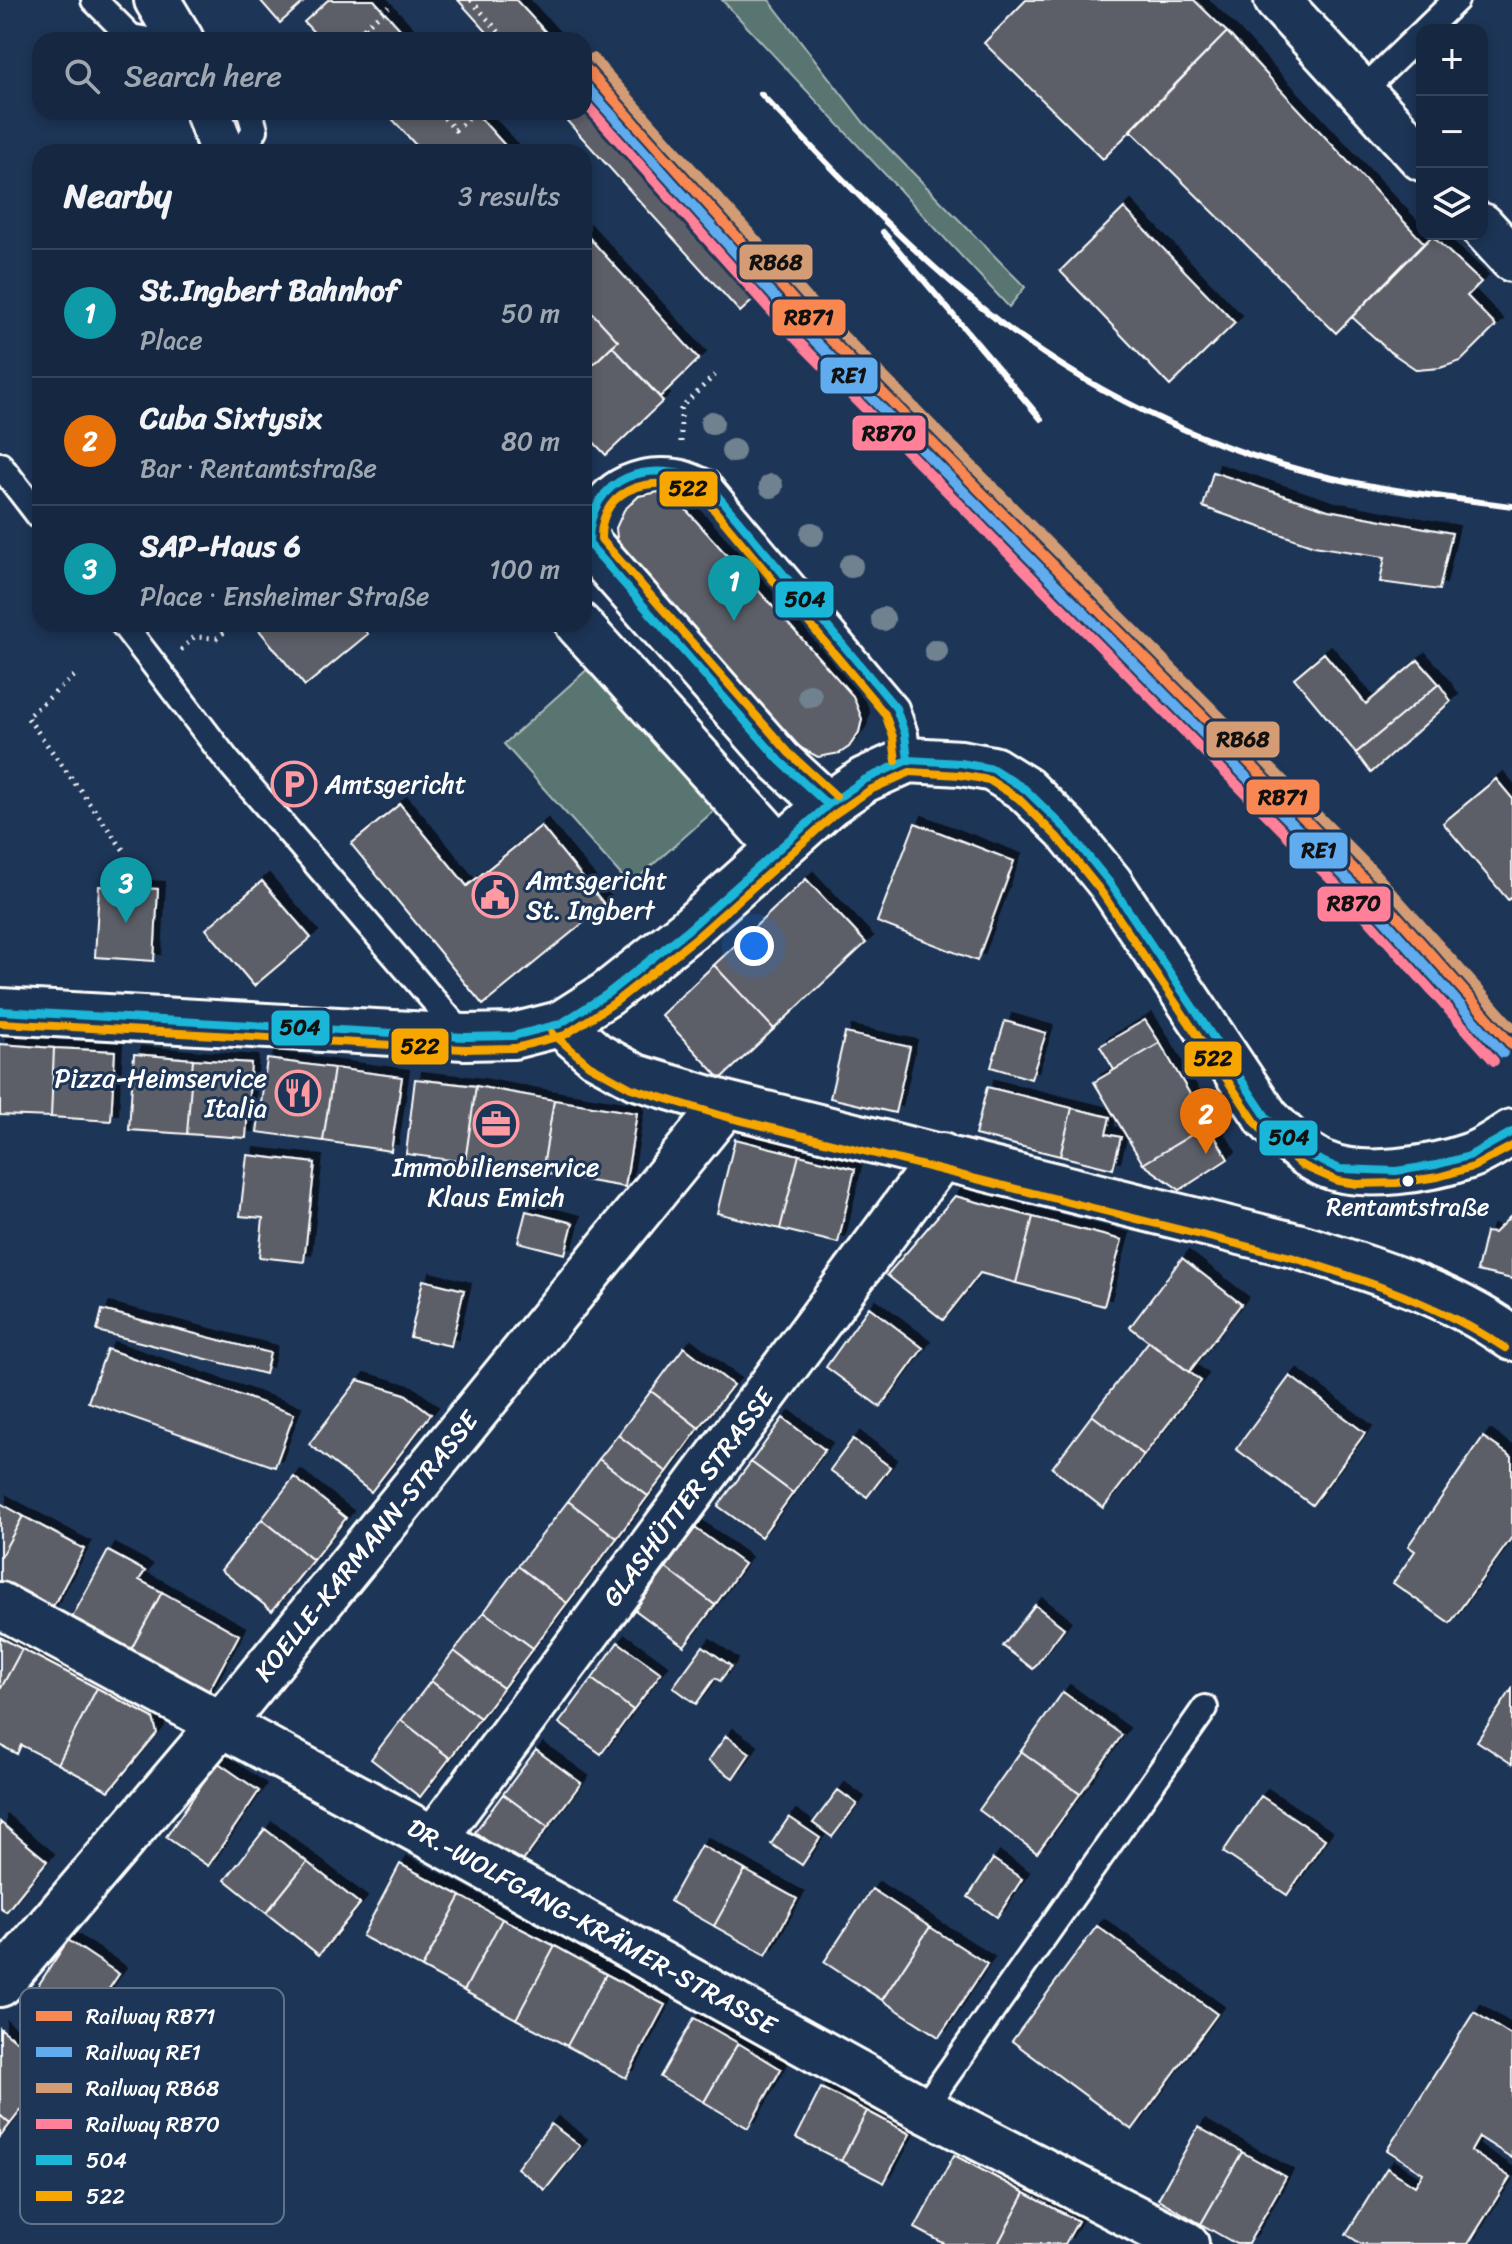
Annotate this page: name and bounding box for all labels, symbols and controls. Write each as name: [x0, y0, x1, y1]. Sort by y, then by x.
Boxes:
map controls: [1416, 24, 1488, 240]
button: +: [1416, 24, 1488, 96]
search box: [32, 32, 592, 120]
text: Search here: [124, 49, 282, 103]
icon: search: [60, 54, 104, 98]
button: −: [1416, 96, 1488, 168]
text: Nearby: [64, 166, 172, 226]
button: layers: [1416, 168, 1488, 240]
text: 3 results: [458, 173, 560, 219]
line badge: RB68: [738, 243, 814, 281]
text: RB68: [748, 243, 803, 282]
text: St.Ingbert Bahnhof: [140, 263, 398, 317]
text: 1: [84, 290, 96, 336]
text: 50 m: [501, 290, 560, 336]
line badge: RB71: [771, 298, 847, 337]
text: RB71: [783, 298, 834, 337]
text: Place: [140, 317, 203, 363]
line badge: RE1: [819, 356, 879, 395]
text: RE1: [830, 356, 867, 395]
text: Cuba Sixtysix: [140, 391, 322, 445]
line badge: RB70: [851, 414, 927, 452]
text: RB70: [861, 414, 916, 453]
text: 2: [82, 418, 98, 464]
text: 80 m: [501, 418, 560, 464]
text: Bar · Rentamtstraße: [140, 445, 377, 491]
text: 522: [669, 469, 708, 508]
line badge: 522: [658, 470, 719, 508]
text: SAP-Haus 6: [140, 519, 301, 573]
text: 3: [83, 546, 97, 592]
text: 100 m: [489, 546, 560, 592]
pin: 1: [708, 555, 760, 621]
text: Place · Ensheimer Straße: [140, 573, 429, 619]
line badge: 504: [774, 580, 835, 619]
text: 504: [784, 580, 826, 619]
line badge: RB68: [1205, 720, 1281, 759]
text: RB68: [1215, 720, 1270, 759]
parking icon: Amtsgericht: [270, 760, 318, 808]
place label: Amtsgericht: [324, 761, 466, 807]
line badge: RB71: [1245, 778, 1321, 816]
text: RB71: [1257, 778, 1308, 817]
line badge: RE1: [1288, 831, 1349, 870]
text: RE1: [1300, 831, 1337, 870]
pin: 3: [100, 857, 152, 923]
place label: Amtsgericht St. Ingbert: [525, 857, 667, 933]
public building icon: Amtsgericht St. Ingbert: [471, 871, 519, 919]
text: RB70: [1326, 884, 1381, 923]
line badge: RB70: [1316, 885, 1392, 923]
your location: [734, 926, 774, 966]
text: 504: [279, 1008, 321, 1047]
line badge: 504: [270, 1009, 331, 1047]
line badge: 522: [390, 1027, 450, 1066]
text: 522: [401, 1027, 440, 1066]
text: 522: [1194, 1039, 1233, 1078]
line badge: 522: [1183, 1040, 1243, 1078]
place label: Pizza-Heimservice Italia: [55, 1055, 267, 1131]
restaurant icon: Pizza-Heimservice Italia: [274, 1069, 322, 1117]
pin: 2: [1180, 1088, 1232, 1154]
office icon: Immobilienservice Klaus Emich: [472, 1100, 520, 1148]
text: 504: [1268, 1118, 1310, 1157]
line badge: 504: [1258, 1119, 1319, 1157]
place label: Immobilienservice Klaus Emich: [392, 1144, 599, 1220]
marker: Rentamtstraße: [1400, 1173, 1416, 1189]
place label: Rentamtstraße: [1327, 1186, 1489, 1228]
street label: GLASHÜTTER STRASSE: [590, 1376, 787, 1617]
street label: KOELLE-KARMANN-STRASSE: [242, 1399, 491, 1692]
street label: DR.-WOLFGANG-KRÄMER-STRASSE: [399, 1805, 787, 2048]
legend: [20, 1988, 284, 2224]
text: Railway RB71: [86, 1997, 215, 2036]
text: Railway RE1: [86, 2033, 201, 2072]
text: Railway RB68: [86, 2069, 219, 2108]
text: Railway RB70: [86, 2105, 220, 2144]
text: 504: [86, 2141, 127, 2180]
text: 522: [86, 2177, 125, 2216]

